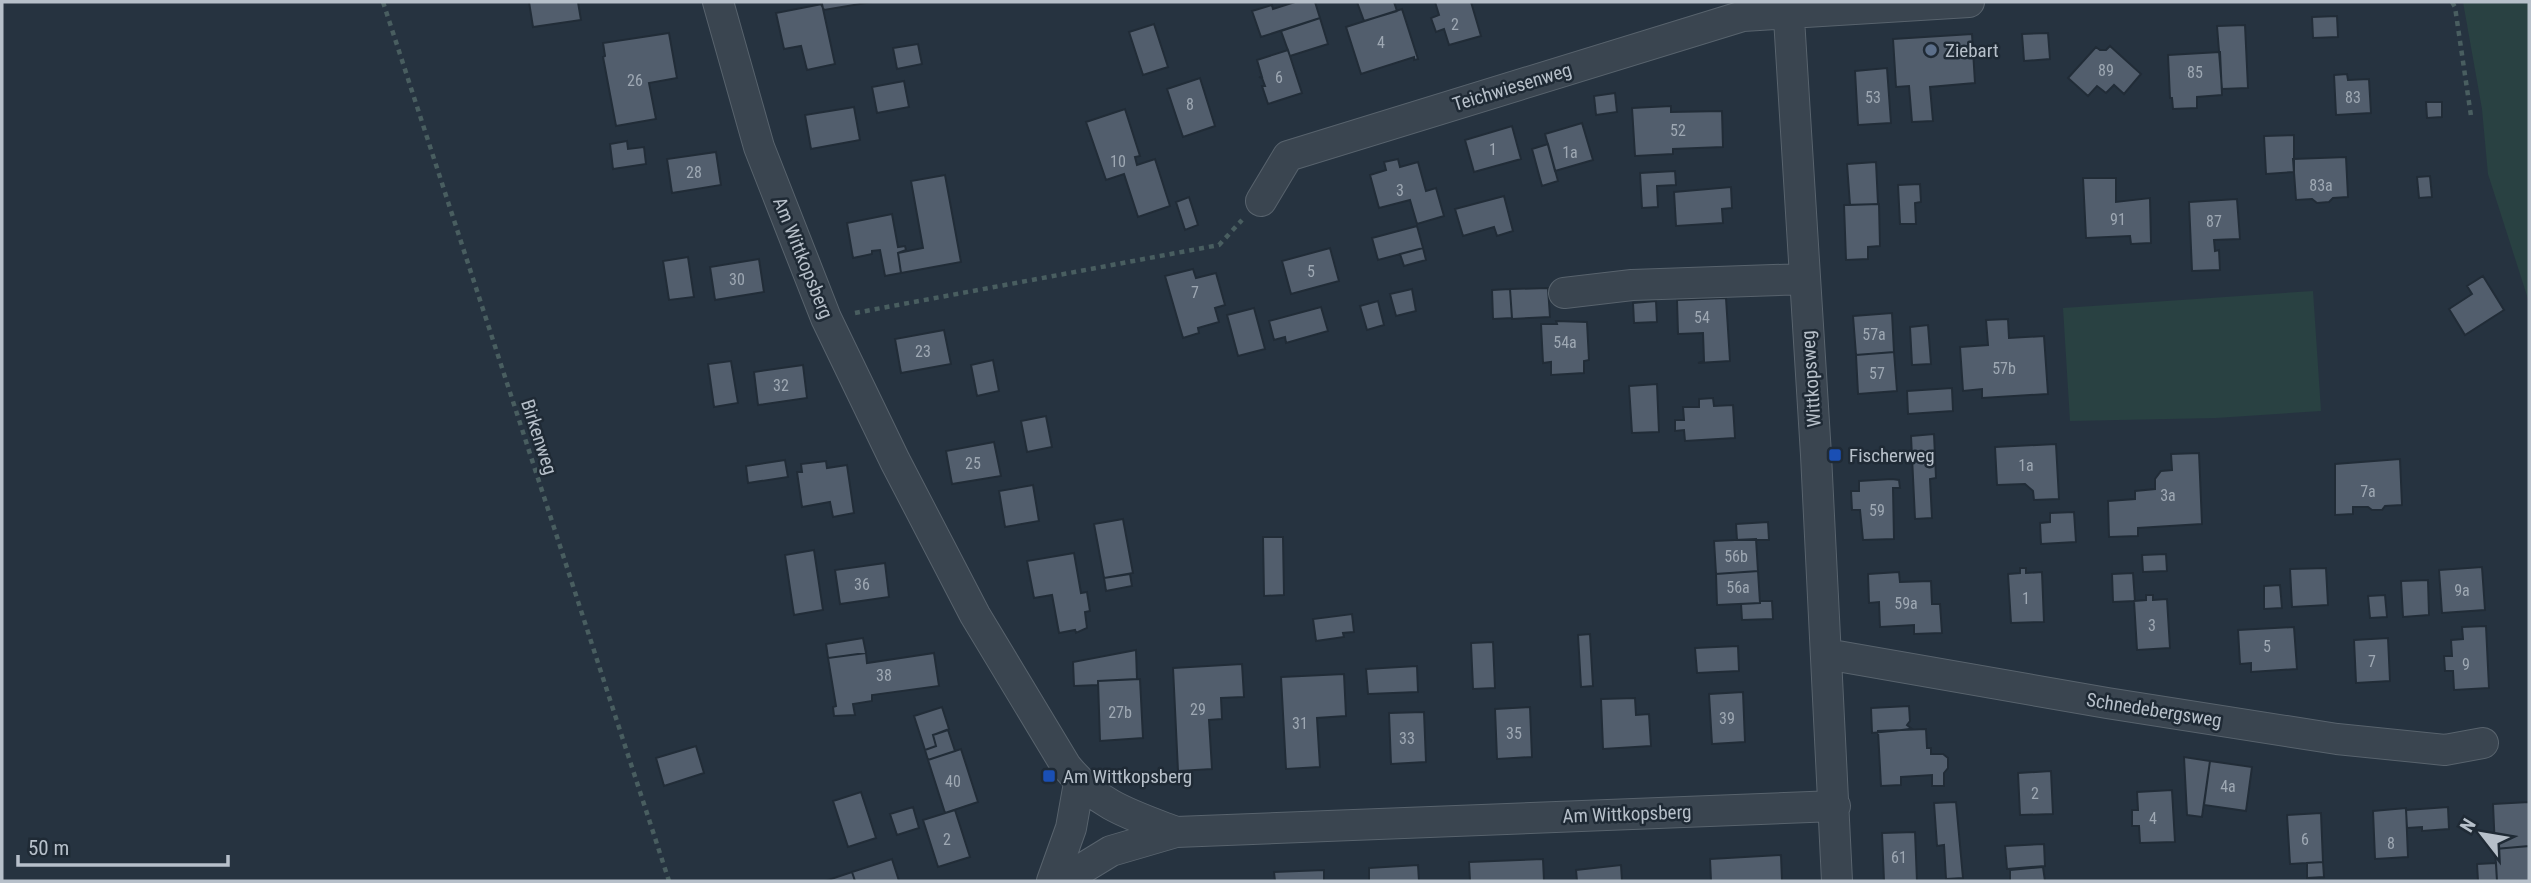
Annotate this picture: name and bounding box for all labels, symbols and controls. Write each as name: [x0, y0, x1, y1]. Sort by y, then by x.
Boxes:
house number: 2: [1451, 15, 1459, 34]
house number: 4: [1377, 33, 1385, 52]
place label: Ziebart: [1945, 39, 1999, 62]
marker: Ziebart: [1923, 42, 1939, 58]
street label: Teichwiesenweg: [1450, 58, 1574, 116]
house number: 89: [2098, 61, 2114, 80]
house number: 85: [2187, 63, 2203, 82]
house number: 6: [1275, 68, 1283, 87]
house number: 26: [627, 71, 643, 90]
house number: 53: [1865, 88, 1881, 107]
house number: 83: [2345, 88, 2361, 107]
house number: 8: [1186, 95, 1194, 114]
house number: 52: [1670, 121, 1686, 140]
house number: 1: [1489, 140, 1497, 159]
house number: 1a: [1562, 143, 1578, 162]
house number: 10: [1110, 152, 1126, 171]
house number: 28: [686, 163, 702, 182]
house number: 83a: [2309, 176, 2333, 195]
house number: 3: [1396, 181, 1404, 200]
street label: Am Wittkopsberg: [768, 194, 838, 322]
house number: 91: [2110, 210, 2126, 229]
house number: 87: [2206, 212, 2222, 231]
house number: 5: [1307, 262, 1315, 281]
house number: 30: [729, 270, 745, 289]
house number: 7: [1191, 283, 1199, 302]
house number: 54: [1694, 308, 1710, 327]
house number: 57a: [1862, 325, 1886, 344]
street label: Wittkopsweg: [1796, 330, 1826, 428]
house number: 54a: [1553, 333, 1577, 352]
house number: 23: [915, 342, 931, 361]
house number: 57b: [1992, 359, 2016, 378]
house number: 57: [1869, 364, 1885, 383]
house number: 32: [773, 376, 789, 395]
street label: Birkenweg: [516, 397, 562, 477]
place label: Fischerweg: [1849, 444, 1935, 467]
marker: Fischerweg: [1827, 447, 1843, 463]
house number: 25: [965, 454, 981, 473]
house number: 1a: [2018, 456, 2034, 475]
house number: 7a: [2360, 482, 2376, 501]
house number: 3a: [2160, 486, 2176, 505]
house number: 59: [1869, 501, 1885, 520]
house number: 56b: [1724, 547, 1748, 566]
house number: 36: [854, 575, 870, 594]
house number: 56a: [1726, 578, 1750, 597]
house number: 9a: [2454, 581, 2470, 600]
house number: 1: [2022, 589, 2030, 608]
house number: 59a: [1894, 594, 1918, 613]
house number: 3: [2148, 616, 2156, 635]
house number: 5: [2263, 637, 2271, 656]
house number: 7: [2368, 652, 2376, 671]
house number: 9: [2462, 655, 2470, 674]
house number: 38: [876, 666, 892, 685]
street label: Schnedebergsweg: [2085, 688, 2223, 732]
house number: 29: [1190, 700, 1206, 719]
house number: 27b: [1108, 703, 1132, 722]
house number: 39: [1719, 709, 1735, 728]
house number: 31: [1292, 714, 1308, 733]
house number: 35: [1506, 724, 1522, 743]
house number: 33: [1399, 729, 1415, 748]
place label: Am Wittkopsberg: [1063, 765, 1192, 788]
marker: Am Wittkopsberg: [1041, 768, 1057, 784]
house number: 40: [945, 772, 961, 791]
house number: 4a: [2220, 777, 2236, 796]
house number: 2: [2031, 784, 2039, 803]
north arrow: [2447, 799, 2517, 869]
street label: Am Wittkopsberg: [1562, 800, 1692, 828]
house number: 4: [2149, 809, 2157, 828]
text: N: [2455, 815, 2481, 836]
scale bar: [18, 824, 228, 868]
house number: 2: [943, 830, 951, 849]
house number: 6: [2301, 830, 2309, 849]
house number: 8: [2387, 834, 2395, 853]
text: 50 m: [28, 836, 69, 860]
house number: 61: [1891, 848, 1907, 867]

